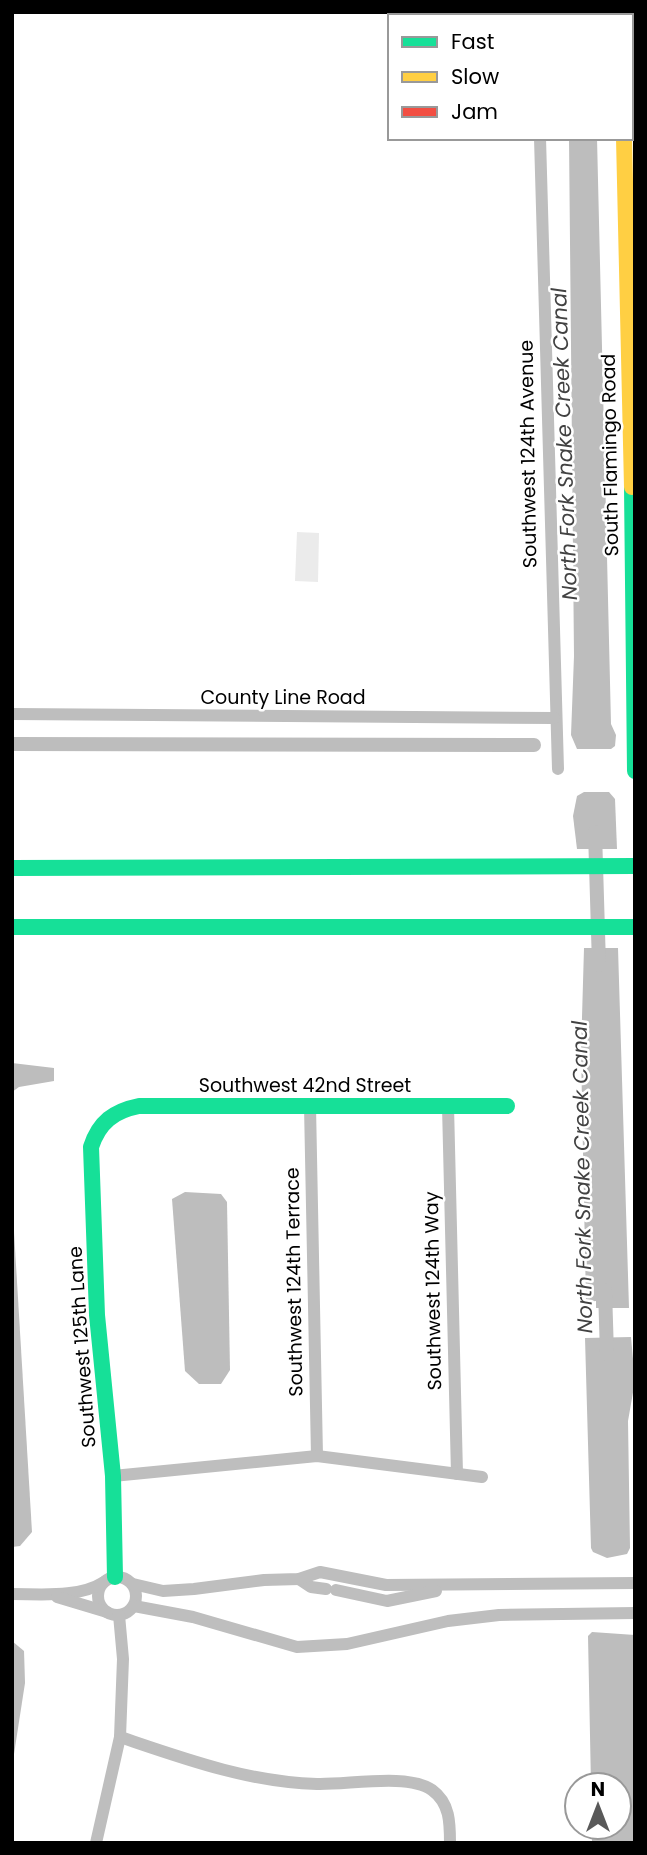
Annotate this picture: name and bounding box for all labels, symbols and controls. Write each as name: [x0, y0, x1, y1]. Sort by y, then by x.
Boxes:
legend: [388, 14, 633, 140]
text: Fast: [451, 27, 494, 56]
text: Slow: [451, 62, 499, 91]
text: Jam: [451, 97, 498, 126]
water label: North Fork Snake Creek Canal: [544, 286, 584, 601]
street label: Southwest 124th Avenue: [513, 340, 543, 568]
street label: South Flamingo Road: [595, 353, 625, 557]
street label: County Line Road: [200, 684, 366, 711]
water label: North Fork Snake Creek Canal: [565, 1020, 599, 1334]
street label: Southwest 42nd Street: [199, 1072, 411, 1099]
street label: Southwest 124th Terrace: [279, 1167, 309, 1397]
street label: Southwest 124th Way: [418, 1191, 448, 1391]
street label: Southwest 125th Lane: [61, 1245, 103, 1449]
north arrow: [563, 1771, 633, 1841]
text: N: [591, 1776, 605, 1803]

